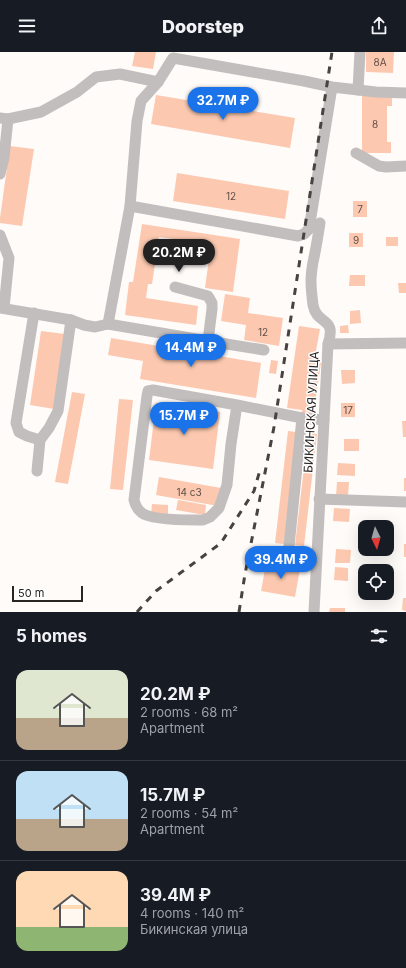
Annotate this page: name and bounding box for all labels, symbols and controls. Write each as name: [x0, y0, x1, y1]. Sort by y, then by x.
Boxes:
icon: menu: [16, 15, 38, 37]
icon: share: [368, 15, 390, 37]
text: Doorstep: [162, 16, 244, 37]
house number: 8А: [373, 56, 387, 68]
pin: 32.7M ₽: [186, 87, 260, 121]
text: 32.7M ₽: [197, 92, 249, 108]
house number: 8: [372, 118, 378, 130]
house number: 12: [226, 190, 236, 202]
house number: 7: [357, 203, 363, 215]
house number: 9: [353, 234, 359, 246]
pin: 20.2M ₽: [142, 239, 216, 273]
text: 20.2M ₽: [152, 244, 206, 260]
house number: 12: [258, 326, 268, 338]
pin: 14.4M ₽: [154, 334, 228, 368]
text: 14.4M ₽: [165, 339, 217, 355]
street label: БИКИНСКАЯ УЛИЦА: [300, 351, 322, 473]
pin: 15.7M ₽: [147, 402, 221, 436]
house number: 17: [343, 404, 353, 416]
text: 15.7M ₽: [159, 407, 209, 423]
house number: 14 с3: [176, 486, 202, 498]
north arrow: [358, 520, 394, 556]
map controls: [358, 520, 394, 600]
pin: 39.4M ₽: [244, 546, 318, 580]
text: 39.4M ₽: [254, 551, 308, 567]
button: locate: [358, 564, 394, 600]
scale bar: [12, 584, 83, 603]
text: 50 m: [18, 586, 44, 600]
icon: filters: [368, 625, 390, 647]
text: 5 homes: [16, 626, 87, 646]
text: 20.2M ₽: [140, 684, 211, 704]
icon: home: [48, 686, 96, 734]
text: 2 rooms · 68 m²: [140, 704, 238, 720]
text: Apartment: [140, 720, 205, 736]
text: 15.7M ₽: [140, 785, 205, 805]
icon: home: [48, 787, 96, 835]
text: 2 rooms · 54 m²: [140, 805, 238, 821]
text: Apartment: [140, 821, 205, 837]
text: 39.4M ₽: [140, 885, 211, 905]
icon: home: [48, 887, 96, 935]
text: 4 rooms · 140 m²: [140, 905, 244, 921]
text: Бикинская улица: [140, 921, 248, 937]

